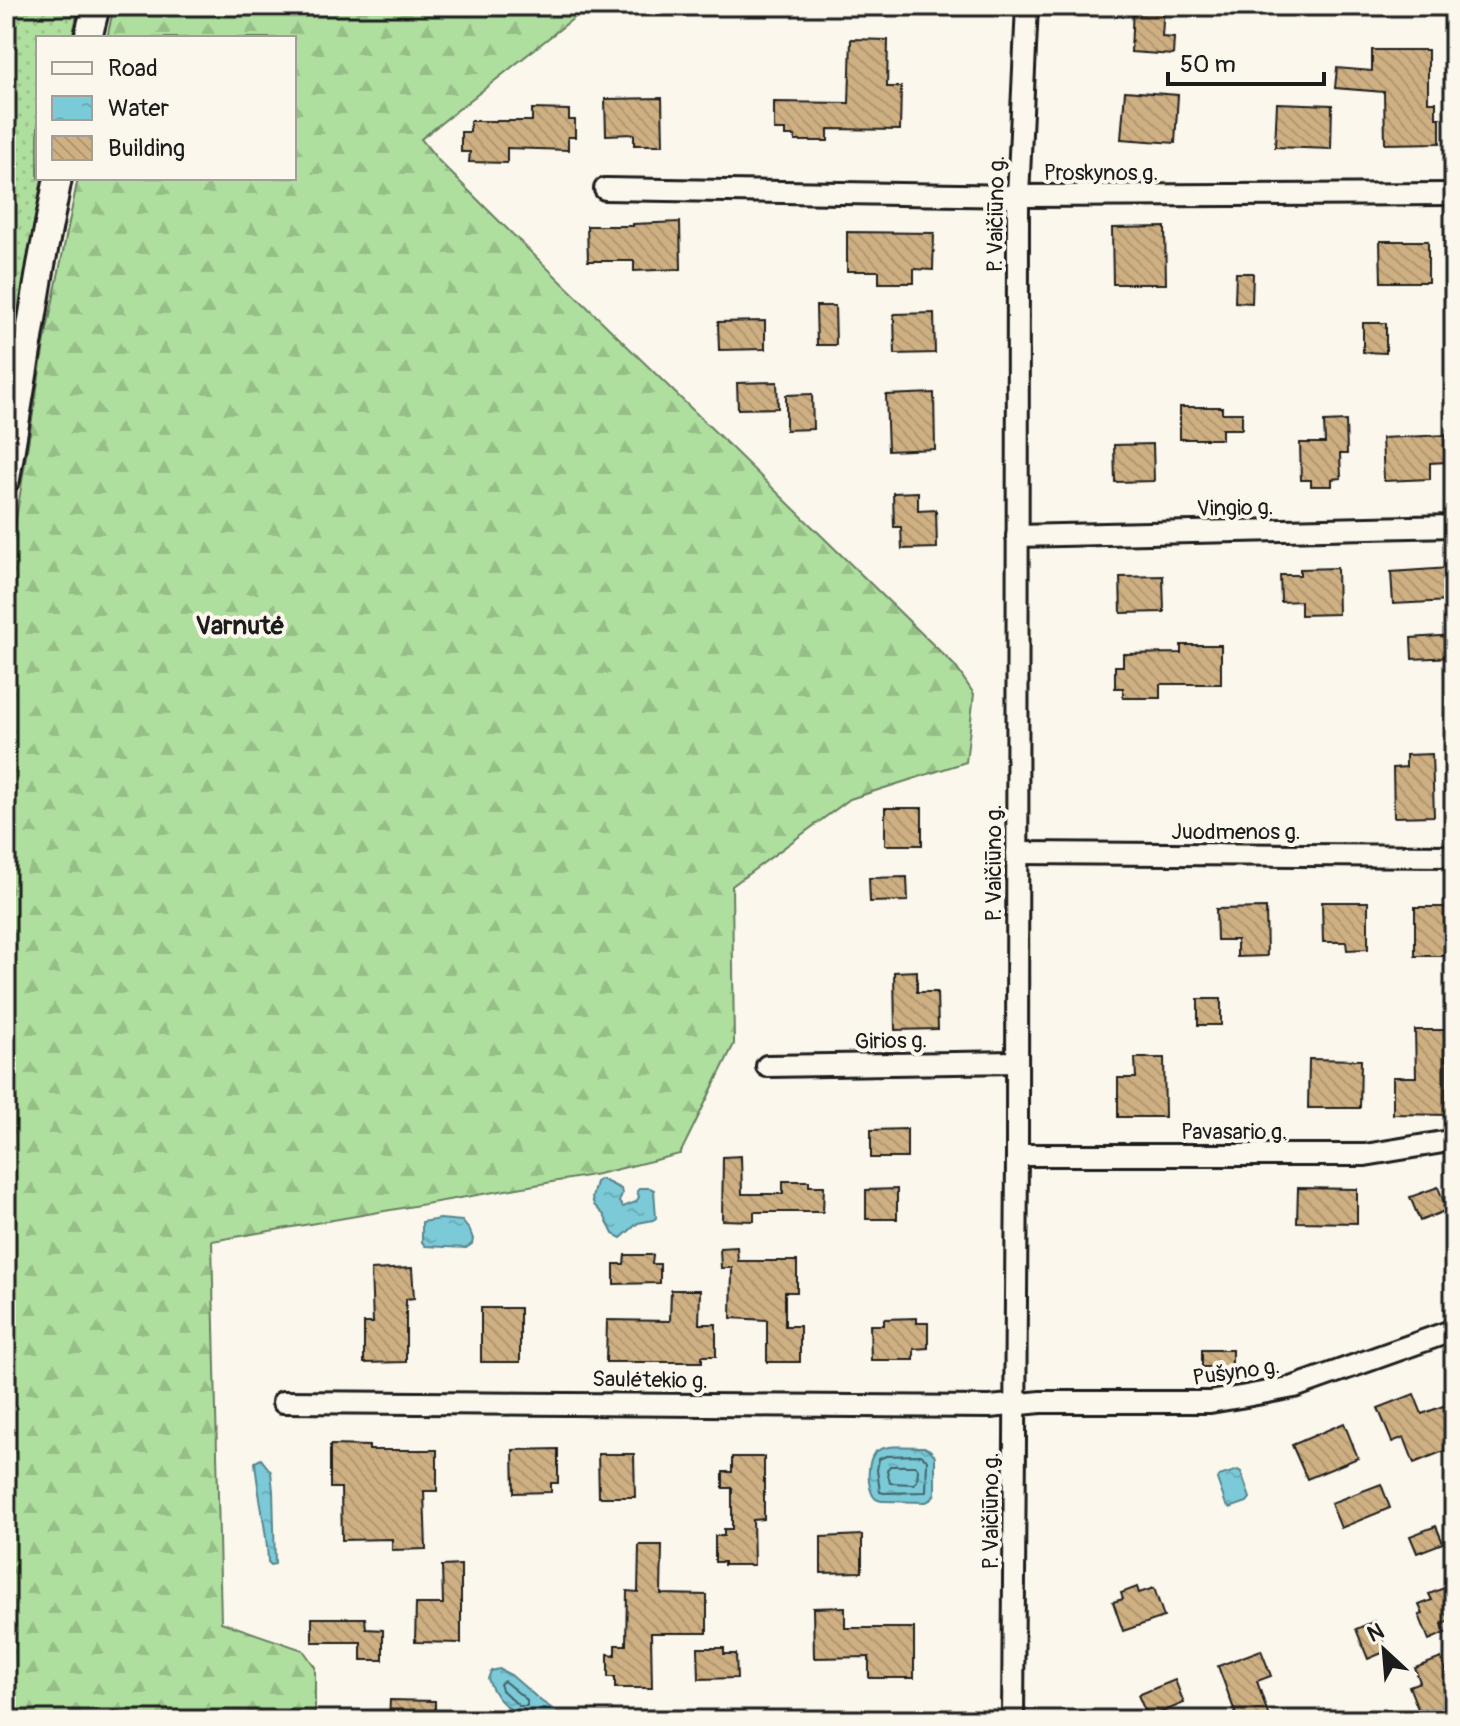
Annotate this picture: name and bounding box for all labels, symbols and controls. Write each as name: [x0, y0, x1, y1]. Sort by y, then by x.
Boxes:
legend: [36, 36, 296, 180]
scale bar: [1168, 36, 1324, 86]
text: 50 m: [1180, 50, 1236, 79]
text: Road: [108, 54, 158, 83]
text: Water: [108, 94, 169, 123]
text: Building: [108, 134, 185, 163]
street label: P. Vaičiūno g.: [981, 155, 1011, 273]
street label: Proskynos g.: [1044, 159, 1158, 187]
street label: Vingio g.: [1196, 493, 1274, 523]
district label: Varnutė: [195, 610, 285, 642]
street label: P. Vaičiūno g.: [980, 805, 1008, 921]
street label: Juodmenos g.: [1171, 818, 1301, 846]
street label: Girios g.: [854, 1026, 928, 1056]
street label: Pavasario g.: [1181, 1118, 1287, 1146]
street label: Pušyno g.: [1191, 1352, 1282, 1392]
street label: Saulėtekio g.: [592, 1365, 708, 1395]
street label: P. Vaičiūno g.: [977, 1453, 1005, 1569]
north arrow: [1344, 1610, 1424, 1690]
text: N: [1363, 1617, 1389, 1649]

